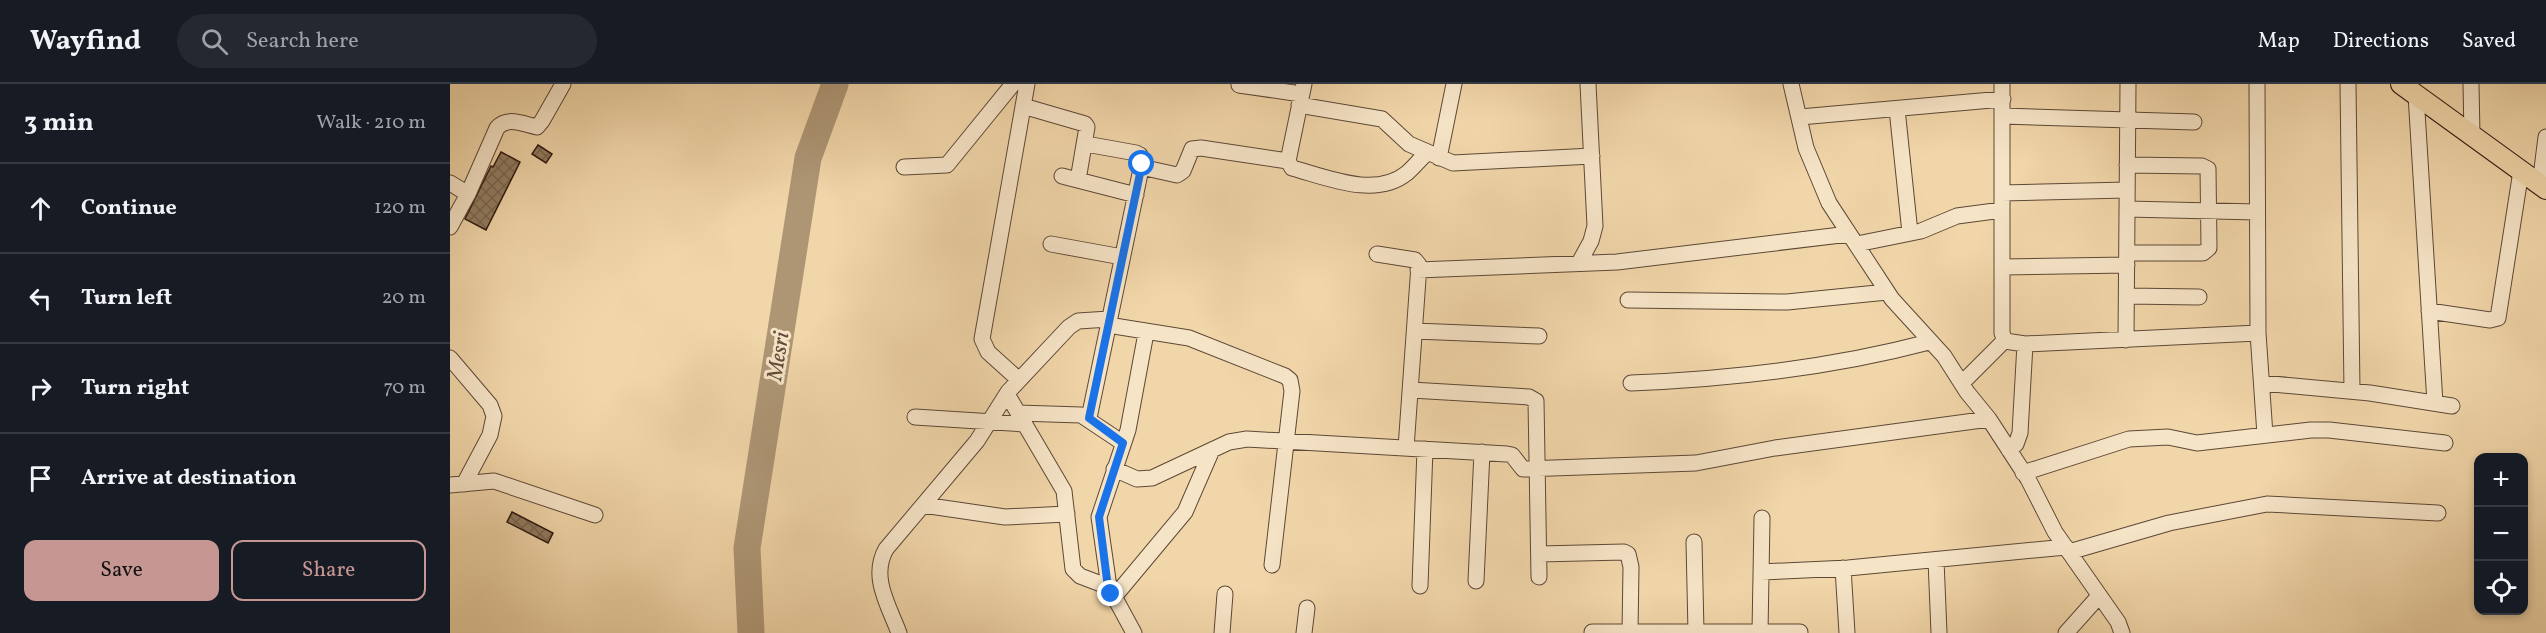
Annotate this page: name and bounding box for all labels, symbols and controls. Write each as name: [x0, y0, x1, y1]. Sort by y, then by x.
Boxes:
search box: [177, 14, 597, 68]
text: Wayfind: [30, 22, 141, 61]
icon: search: [198, 25, 231, 58]
text: Search here: [246, 26, 359, 57]
text: Map: [2258, 27, 2300, 56]
text: Directions: [2333, 27, 2429, 56]
text: Saved: [2462, 27, 2516, 56]
text: 3 min: [24, 105, 94, 141]
text: Walk · 210 m: [316, 109, 426, 137]
route start: [1128, 150, 1154, 176]
icon: ahead: [24, 192, 57, 225]
text: Continue: [81, 193, 177, 224]
text: 120 m: [374, 194, 426, 222]
icon: left: [24, 282, 57, 315]
text: Turn left: [81, 283, 172, 314]
text: 20 m: [382, 284, 426, 312]
water label: Mesri: [760, 329, 799, 384]
icon: right: [24, 372, 57, 405]
text: Turn right: [81, 373, 189, 404]
text: 70 m: [383, 374, 426, 402]
map controls: [2474, 453, 2528, 615]
button: +: [2474, 453, 2528, 507]
icon: arrive: [24, 462, 57, 495]
text: Arrive at destination: [81, 463, 297, 494]
button: −: [2474, 507, 2528, 561]
button: Save: [24, 540, 219, 601]
button: Share: [231, 540, 426, 601]
button: locate: [2474, 561, 2528, 615]
route end: [1097, 580, 1123, 606]

